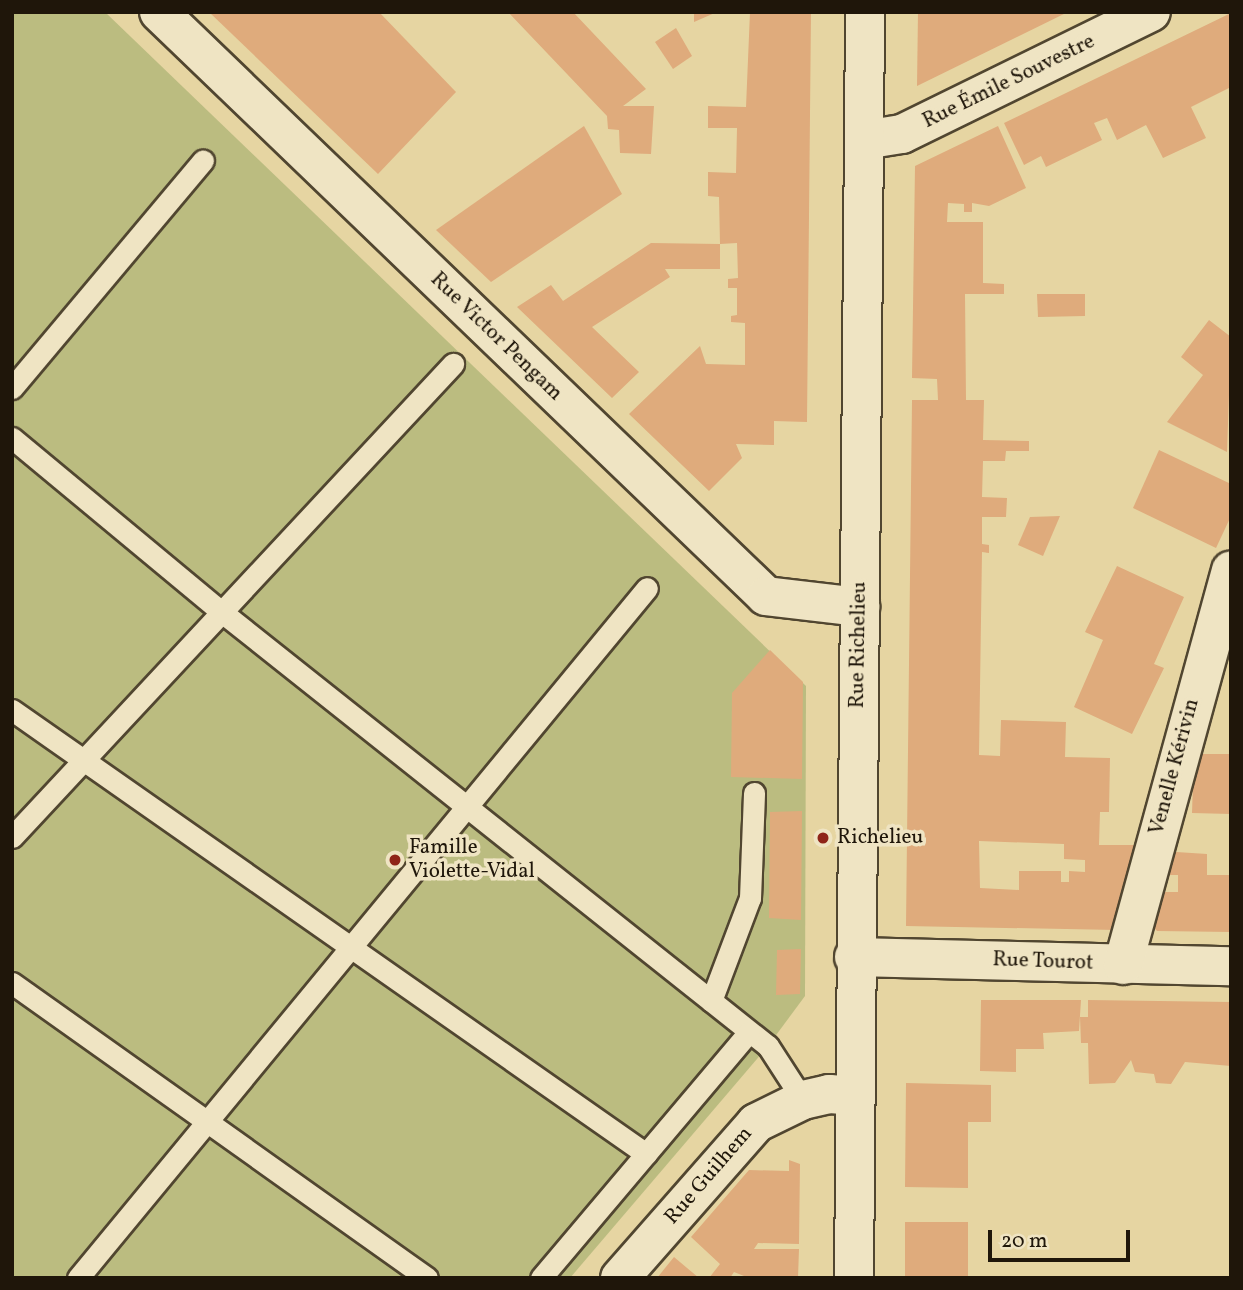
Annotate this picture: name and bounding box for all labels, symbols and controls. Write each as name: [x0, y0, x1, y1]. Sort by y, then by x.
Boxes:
street label: Rue Émile Souvestre: [919, 29, 1099, 135]
street label: Rue Victor Pengam: [424, 267, 568, 407]
street label: Rue Richelieu: [845, 581, 873, 709]
street label: Venelle Kérivin: [1145, 696, 1205, 838]
place label: Richelieu: [837, 825, 923, 851]
marker: Richelieu: [815, 830, 831, 846]
place label: Famille Violette-Vidal: [409, 835, 535, 885]
marker: Famille Violette-Vidal: [387, 852, 403, 868]
street label: Rue Tourot: [992, 948, 1094, 976]
street label: Rue Guilhem: [660, 1122, 758, 1230]
scale bar: [991, 1216, 1133, 1260]
text: 20 m: [1001, 1227, 1047, 1256]

